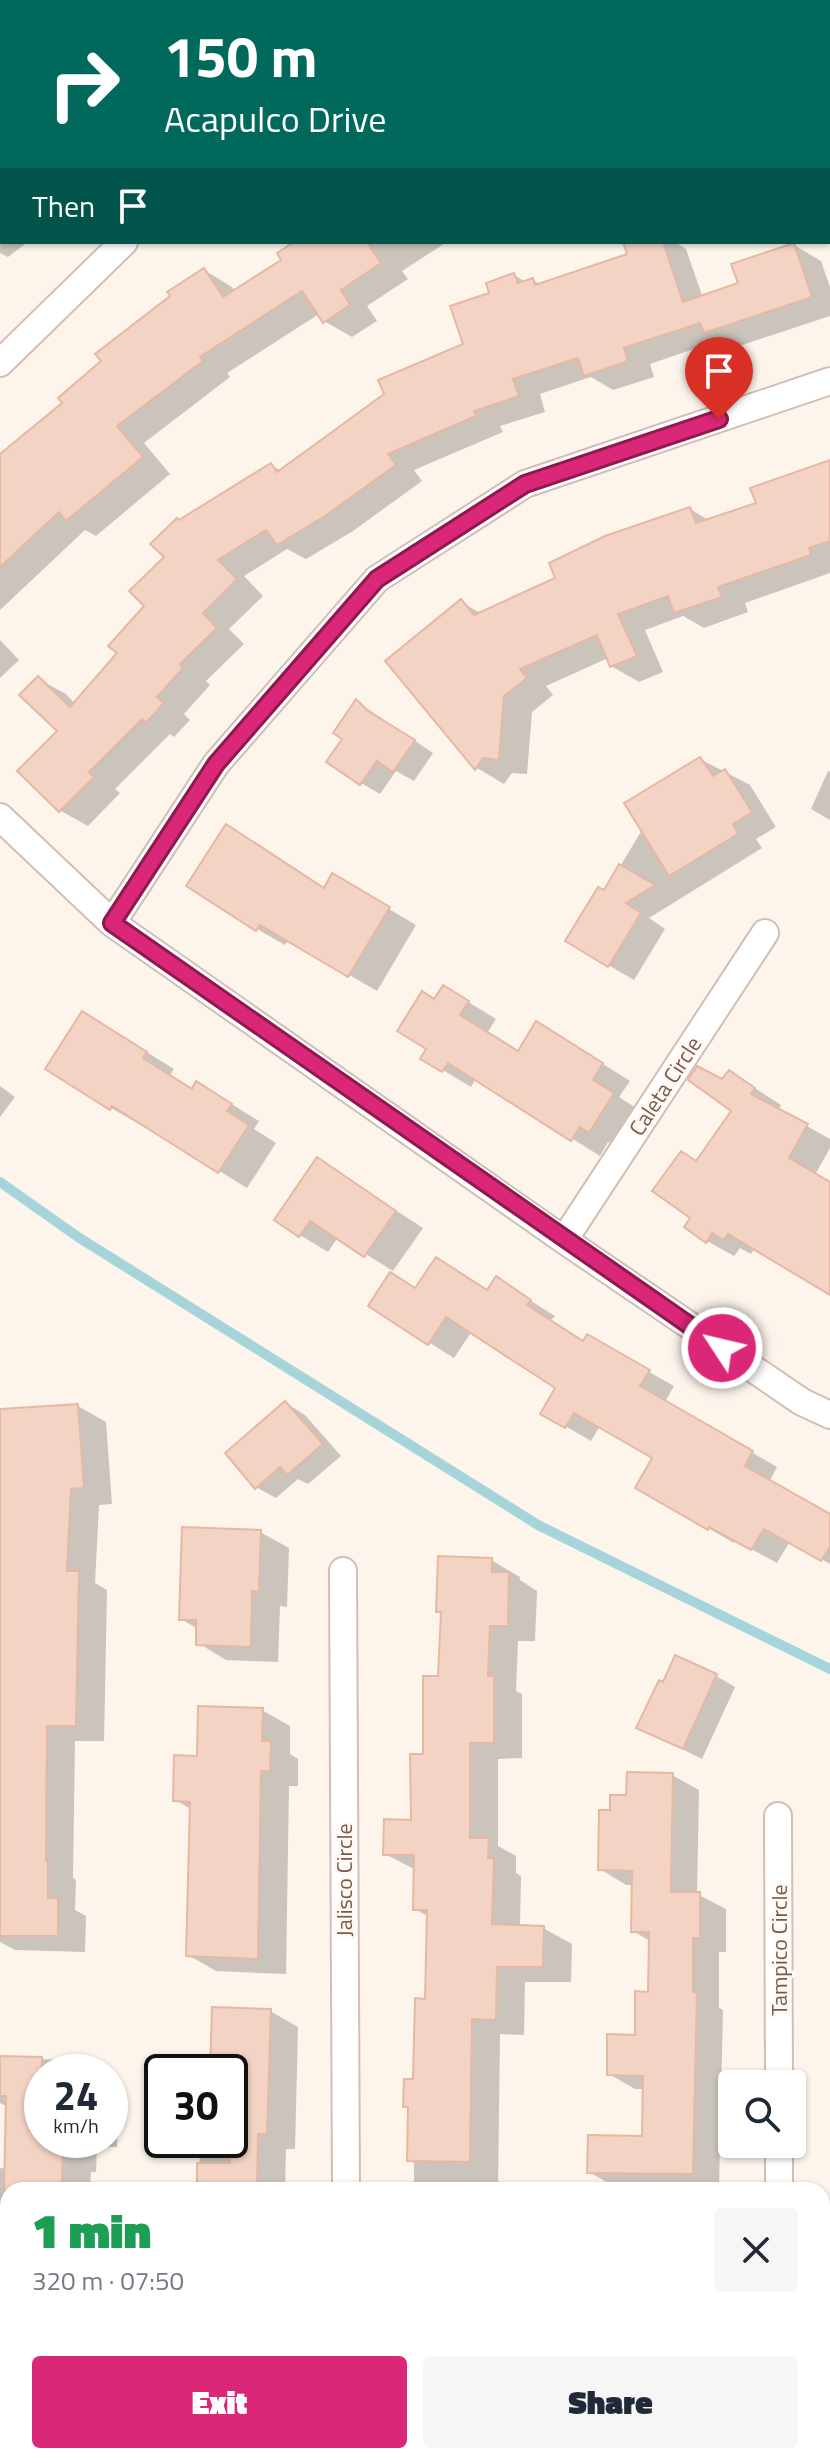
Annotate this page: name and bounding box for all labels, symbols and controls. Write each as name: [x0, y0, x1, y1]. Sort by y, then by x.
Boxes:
text: 150 m: [164, 14, 317, 99]
icon: right: [32, 32, 136, 136]
text: Acapulco Drive: [164, 91, 387, 146]
text: Then: [32, 183, 95, 229]
icon: arrive: [111, 184, 155, 228]
pin: [685, 337, 753, 419]
icon: arrive: [697, 349, 741, 393]
street label: Caleta Circle: [620, 1029, 710, 1143]
position arrow: [680, 1306, 764, 1390]
street label: Jalisco Circle: [327, 1823, 361, 1937]
street label: Tampico Circle: [762, 1884, 796, 2016]
speed limit sign: 30: [144, 2054, 248, 2158]
text: 24: [54, 2065, 98, 2126]
map controls: [718, 2070, 806, 2158]
button: search: [718, 2070, 806, 2158]
text: km/h: [53, 2110, 99, 2141]
text: 1 min: [32, 2194, 151, 2267]
button: close: [714, 2208, 798, 2292]
text: 320 m · 07:50: [32, 2261, 184, 2300]
button: Exit: [32, 2356, 407, 2448]
button: Share: [423, 2356, 798, 2448]

